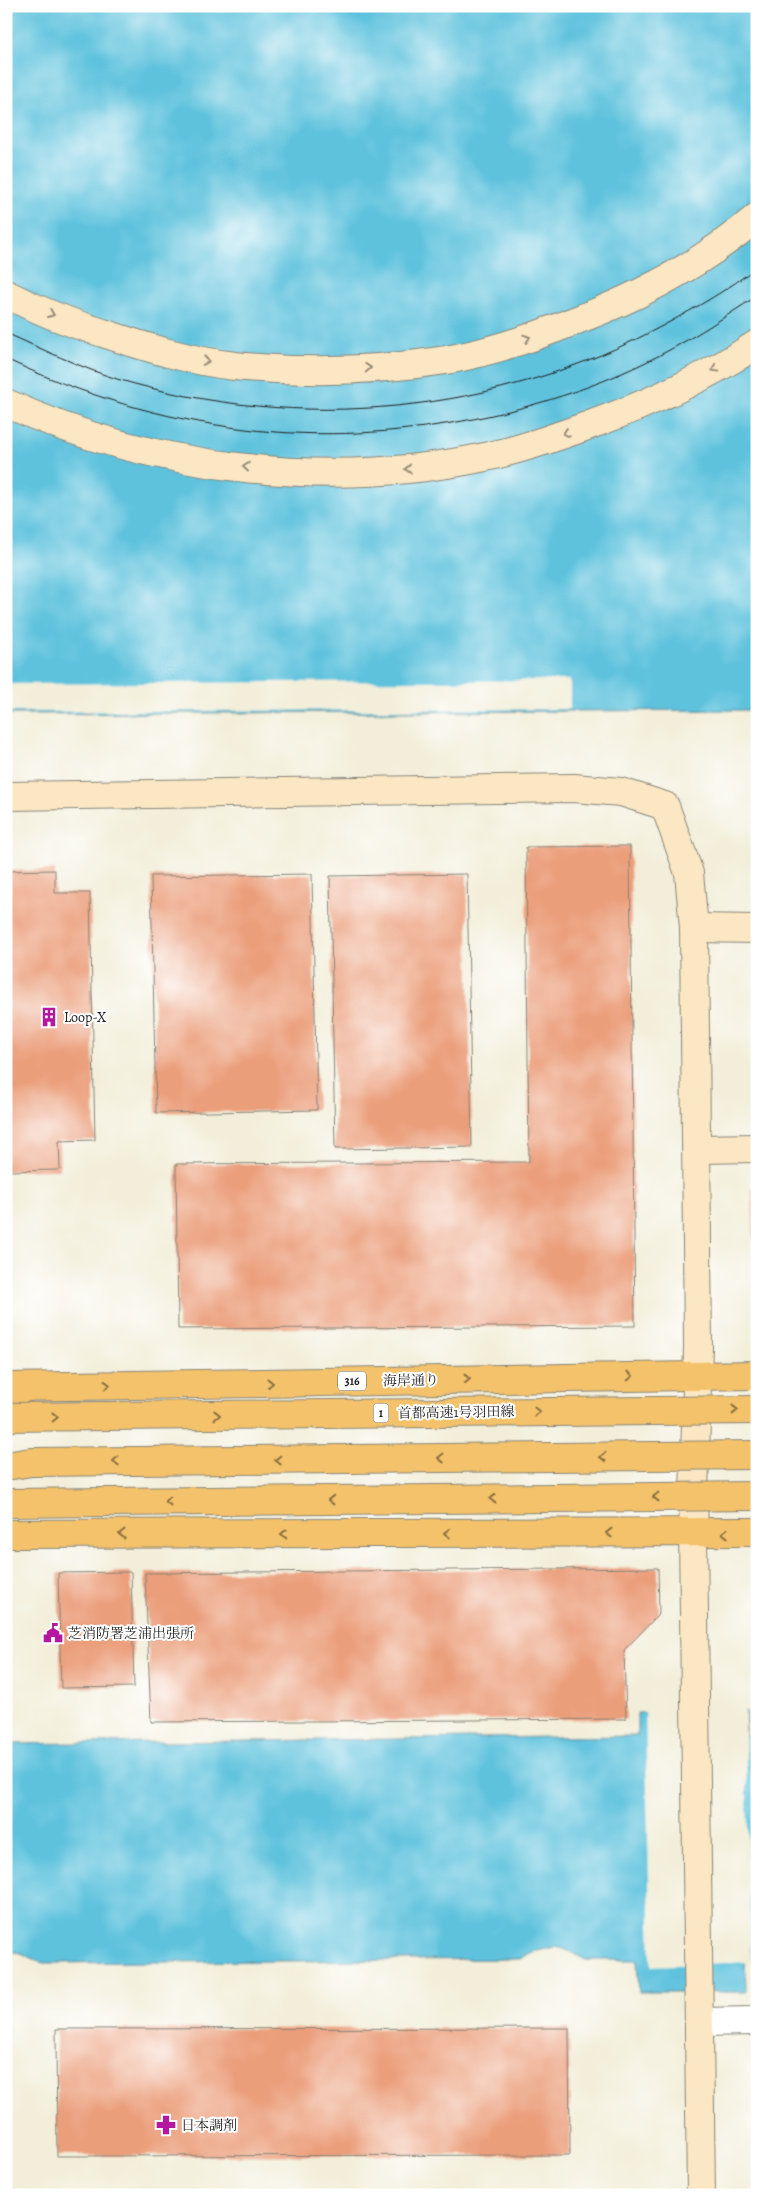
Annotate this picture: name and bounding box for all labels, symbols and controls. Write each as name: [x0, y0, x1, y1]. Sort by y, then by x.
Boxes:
one-way arrow: [46, 309, 54, 319]
one-way arrow: [522, 334, 531, 344]
one-way arrow: [201, 355, 210, 365]
one-way arrow: [364, 363, 372, 374]
one-way arrow: [711, 363, 720, 373]
one-way arrow: [562, 428, 571, 438]
one-way arrow: [241, 462, 249, 473]
one-way arrow: [404, 463, 412, 474]
building icon: Loop-X: [38, 1006, 60, 1028]
place label: Loop-X: [64, 1008, 107, 1027]
street label: 海岸通り: [383, 1371, 439, 1390]
one-way arrow: [626, 1371, 634, 1382]
road number: 316: [338, 1372, 366, 1390]
one-way arrow: [464, 1374, 472, 1384]
one-way arrow: [266, 1377, 274, 1388]
one-way arrow: [104, 1380, 112, 1390]
street label: 首都高速1号羽田線: [397, 1402, 515, 1423]
road number: 1: [374, 1404, 388, 1422]
one-way arrow: [732, 1405, 739, 1415]
one-way arrow: [534, 1406, 542, 1417]
one-way arrow: [214, 1410, 222, 1420]
one-way arrow: [52, 1412, 59, 1422]
one-way arrow: [599, 1451, 607, 1462]
one-way arrow: [436, 1453, 444, 1463]
one-way arrow: [274, 1455, 282, 1465]
one-way arrow: [111, 1456, 119, 1467]
one-way arrow: [651, 1492, 659, 1503]
one-way arrow: [489, 1494, 496, 1504]
one-way arrow: [326, 1495, 334, 1505]
one-way arrow: [164, 1496, 172, 1507]
one-way arrow: [721, 1527, 729, 1538]
one-way arrow: [442, 1528, 450, 1539]
one-way arrow: [605, 1528, 612, 1538]
one-way arrow: [117, 1529, 125, 1539]
one-way arrow: [280, 1529, 288, 1539]
public building icon: 芝消防署芝浦出張所: [42, 1622, 64, 1644]
place label: 芝消防署芝浦出張所: [68, 1624, 194, 1643]
pharmacy icon: 日本調剤: [155, 2114, 177, 2136]
place label: 日本調剤: [181, 2116, 237, 2135]

